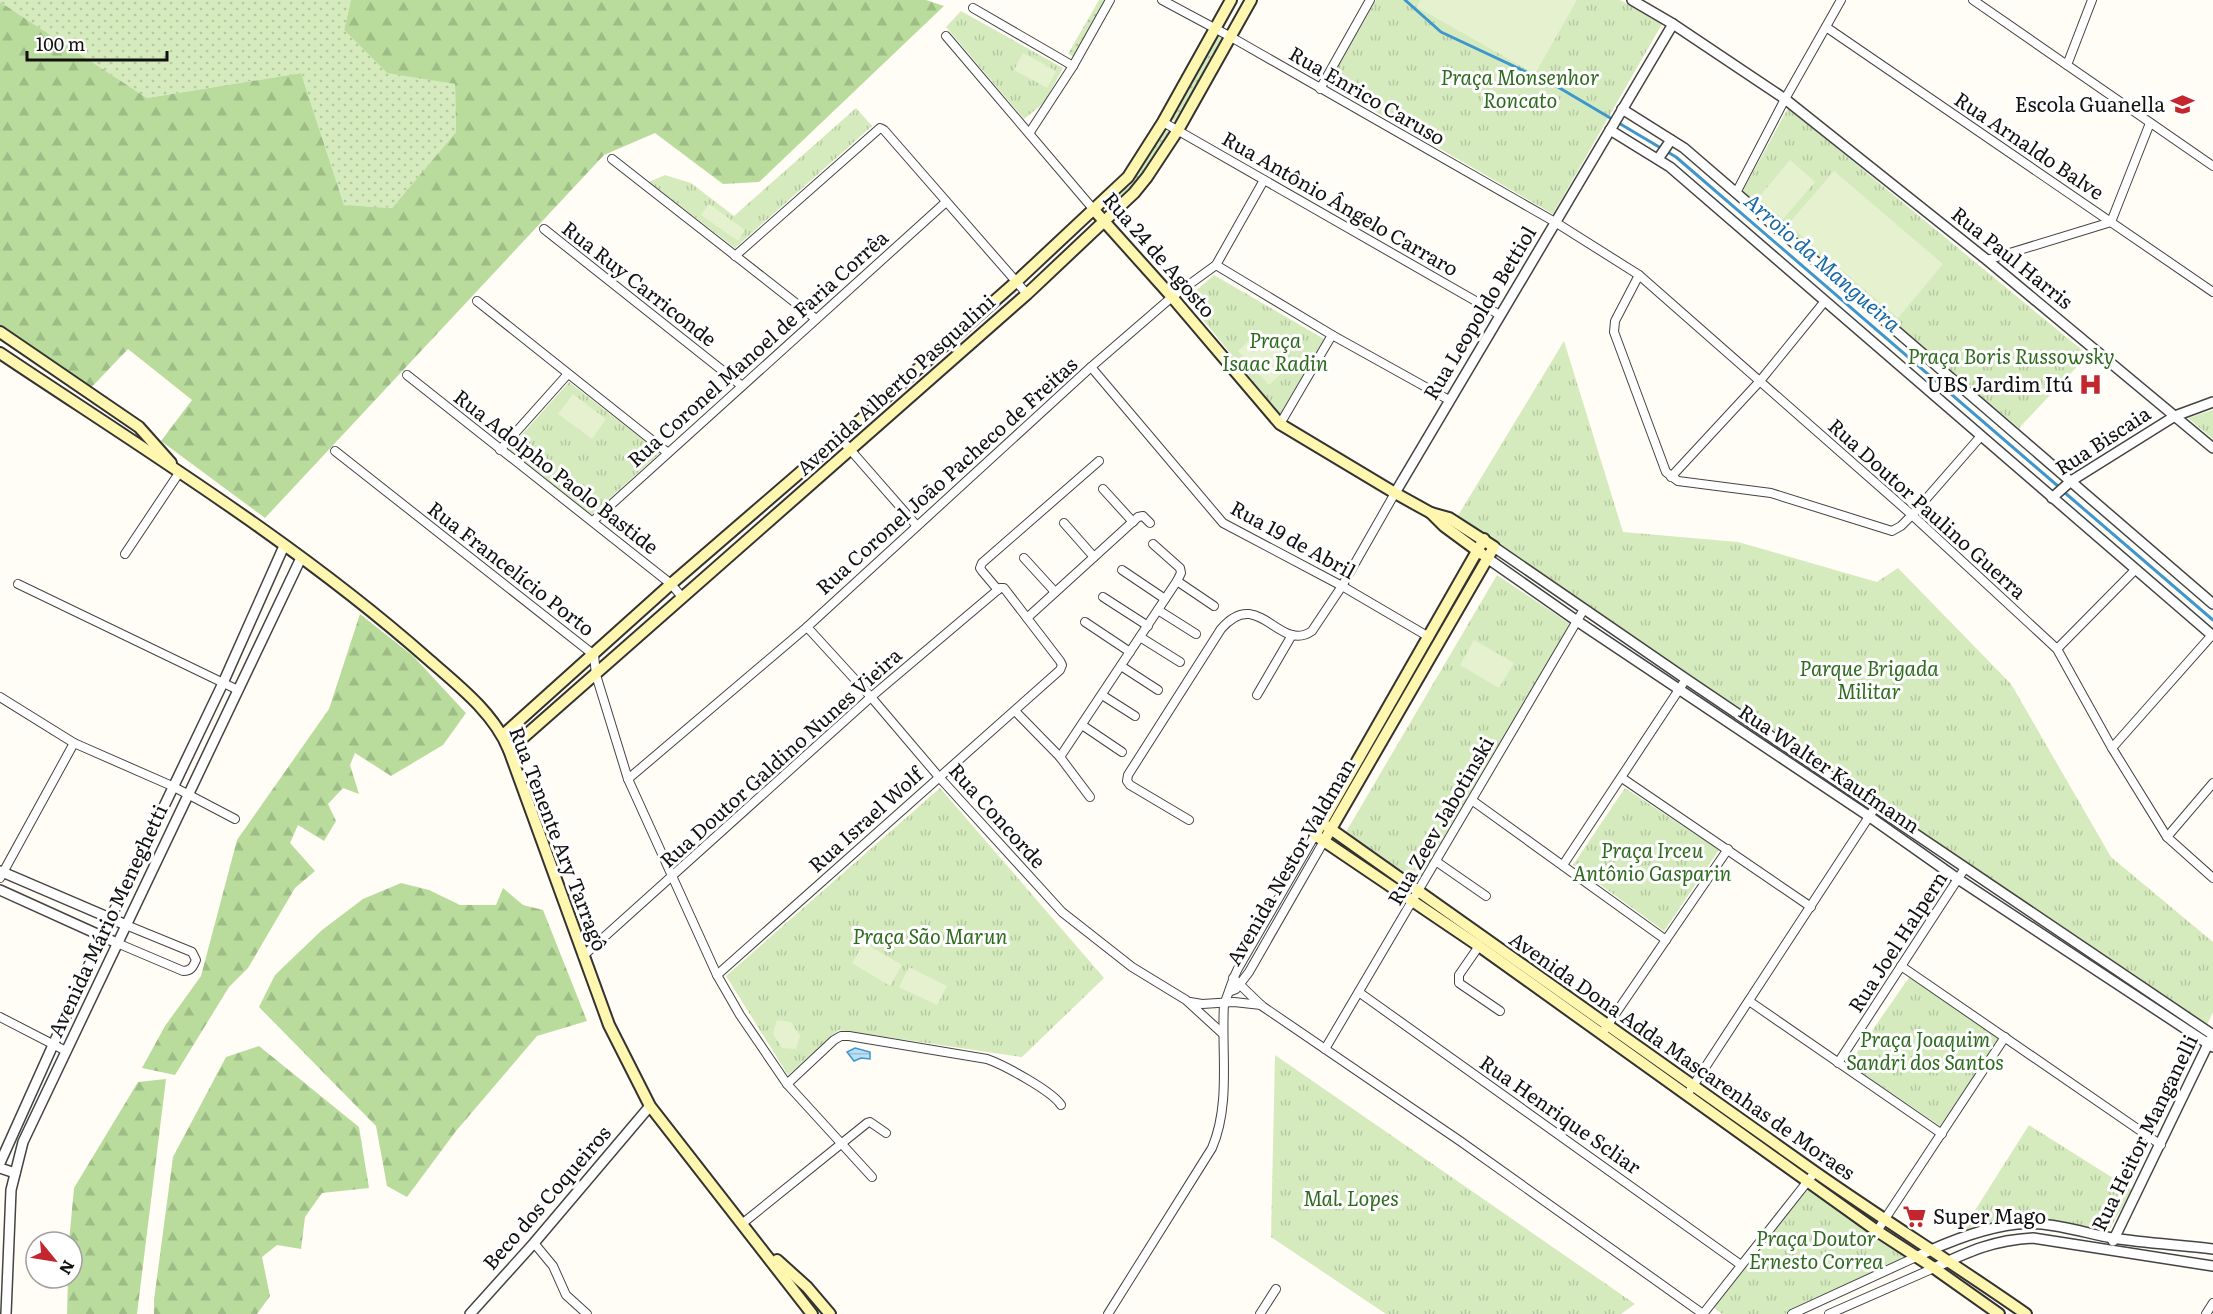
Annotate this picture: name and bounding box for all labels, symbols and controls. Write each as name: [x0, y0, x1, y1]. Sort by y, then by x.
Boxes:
scale bar: [27, 24, 166, 62]
text: 100 m: [36, 30, 85, 57]
street label: Rua Enrico Caruso: [1284, 37, 1452, 151]
park label: Praça Monsenhor Roncato: [1441, 61, 1599, 114]
street label: Rua Arnaldo Balve: [1949, 83, 2111, 206]
place label: Escola Guanella: [2015, 88, 2165, 118]
school or university icon: Escola Guanella: [2170, 92, 2196, 118]
street label: Rua Antônio Ângelo Carraro: [1217, 122, 1465, 282]
street label: Rua 24 de Agosto: [1097, 184, 1224, 323]
water label: Arroio da Mangueira: [1739, 184, 1909, 338]
street label: Rua Paul Harris: [1946, 198, 2080, 315]
street label: Rua Ruy Carriconde: [556, 212, 724, 352]
street label: Rua Leopoldo Bettiol: [1414, 219, 1542, 405]
street label: Rua Coronel Manoel de Faria Corrêa: [620, 222, 894, 473]
street label: Avenida Alberto Pasqualini: [789, 286, 1001, 481]
park label: Praça Isaac Radin: [1222, 324, 1328, 377]
park label: Praça Boris Russowsky: [1908, 340, 2114, 370]
street label: Rua Coronel João Pacheco de Freitas: [808, 349, 1083, 600]
place label: UBS Jardim Itú: [1927, 368, 2073, 398]
hospital icon: UBS Jardim Itú: [2078, 372, 2104, 398]
street label: Rua Adolpho Paolo Bastide: [448, 381, 666, 560]
street label: Rua Biscaia: [2048, 397, 2156, 481]
street label: Rua Doutor Paulino Guerra: [1822, 410, 2034, 605]
street label: Rua 19 de Abril: [1226, 491, 1362, 585]
street label: Rua Francelício Porto: [422, 493, 602, 642]
street label: Rua Doutor Galdino Nunes Vieira: [652, 639, 907, 873]
park label: Parque Brigada Militar: [1799, 652, 1939, 705]
street label: Rua Walter Kaufmann: [1733, 695, 1927, 839]
street label: Rua Tenente Ary Tarragô: [503, 722, 617, 955]
street label: Rua Zeev Jabotinski: [1379, 730, 1500, 910]
street label: Avenida Nestor Valdman: [1218, 752, 1361, 970]
street label: Rua Concorde: [943, 755, 1054, 874]
street label: Rua Israel Wolf: [801, 757, 930, 878]
street label: Avenida Mário Meneghetti: [39, 799, 174, 1041]
park label: Praça Irceu Antônio Gasparin: [1572, 834, 1732, 887]
street label: Rua Joel Halpern: [1839, 864, 1953, 1018]
park label: Praça São Marun: [853, 920, 1008, 950]
street label: Avenida Dona Adda Mascarenhas de Moraes: [1504, 923, 1862, 1186]
park label: Praça Joaquim Sandri dos Santos: [1846, 1023, 2004, 1076]
street label: Rua Heitor Manganelli: [2083, 1028, 2204, 1235]
street label: Rua Henrique Scliar: [1474, 1046, 1648, 1181]
street label: Beco dos Coqueiros: [474, 1118, 617, 1275]
park label: Mal. Lopes: [1303, 1182, 1399, 1212]
place label: Super Mago: [1933, 1200, 2046, 1230]
supermarket icon: Super Mago: [1902, 1204, 1928, 1230]
park label: Praça Doutor Ernesto Correa: [1749, 1222, 1884, 1275]
north arrow: [24, 1230, 84, 1290]
text: N: [54, 1256, 82, 1280]

